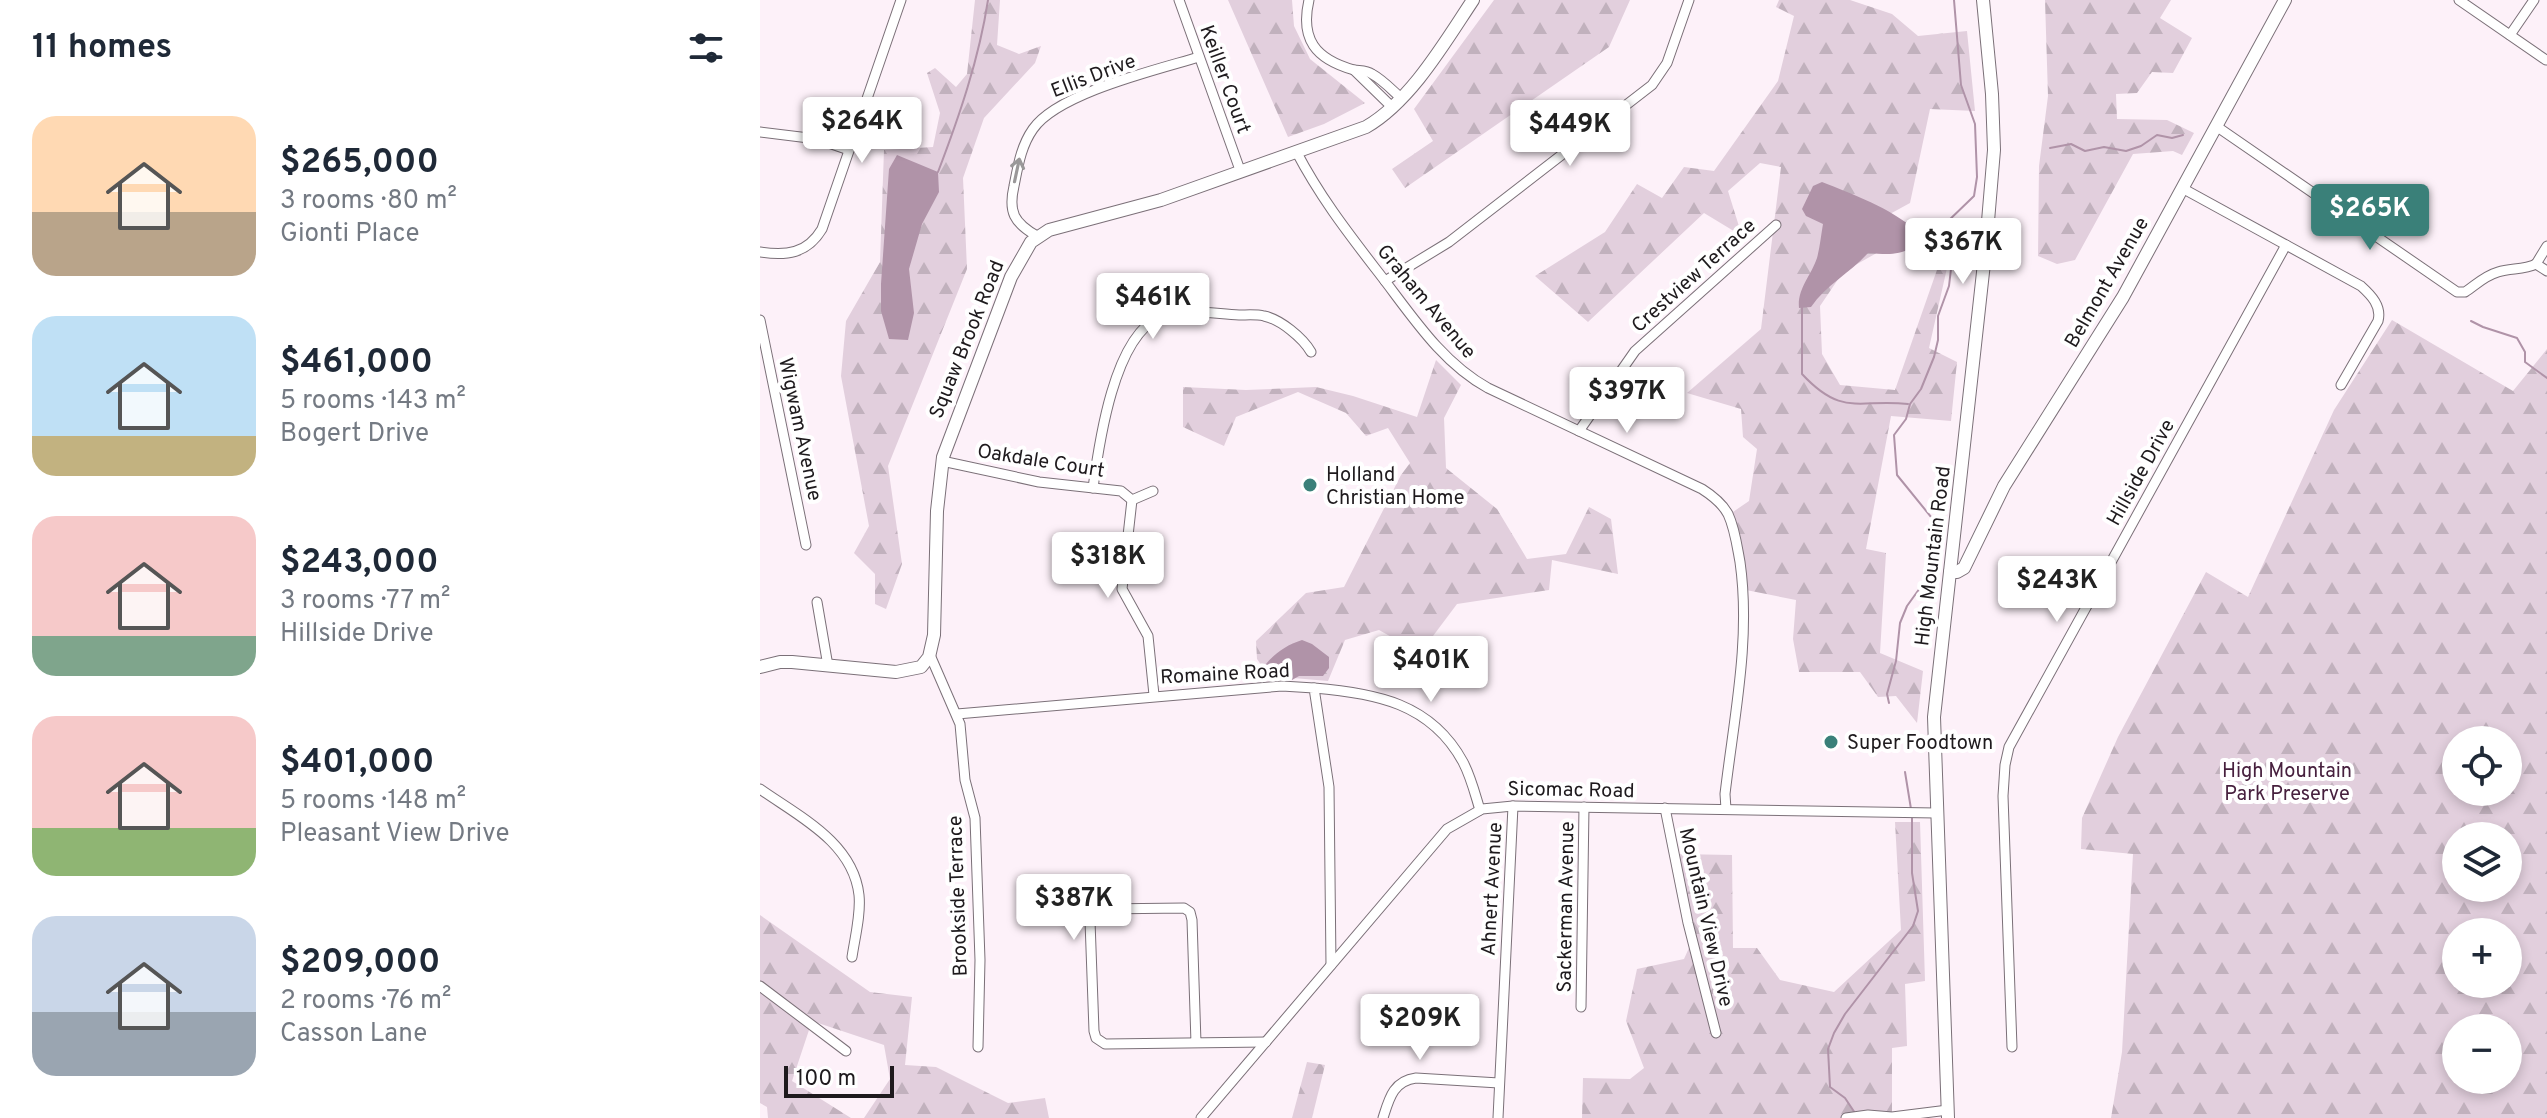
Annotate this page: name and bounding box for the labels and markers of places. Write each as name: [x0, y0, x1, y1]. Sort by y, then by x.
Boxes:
pin: $264K: [806, 97, 918, 165]
pin: $449K: [1514, 100, 1626, 168]
pin: $265K: [2314, 184, 2426, 252]
pin: $367K: [1907, 218, 2019, 286]
pin: $461K: [1097, 273, 1209, 341]
pin: $397K: [1571, 367, 1683, 435]
place label: Holland Christian Home: [1326, 463, 1464, 512]
marker: Holland Christian Home: [1301, 476, 1319, 494]
pin: $318K: [1052, 532, 1164, 600]
pin: $243K: [2001, 556, 2113, 624]
pin: $401K: [1375, 636, 1487, 704]
place label: Super Foodtown: [1847, 731, 1993, 757]
marker: Super Foodtown: [1822, 733, 1840, 751]
pin: $387K: [1018, 874, 1130, 942]
pin: $209K: [1364, 994, 1476, 1062]

